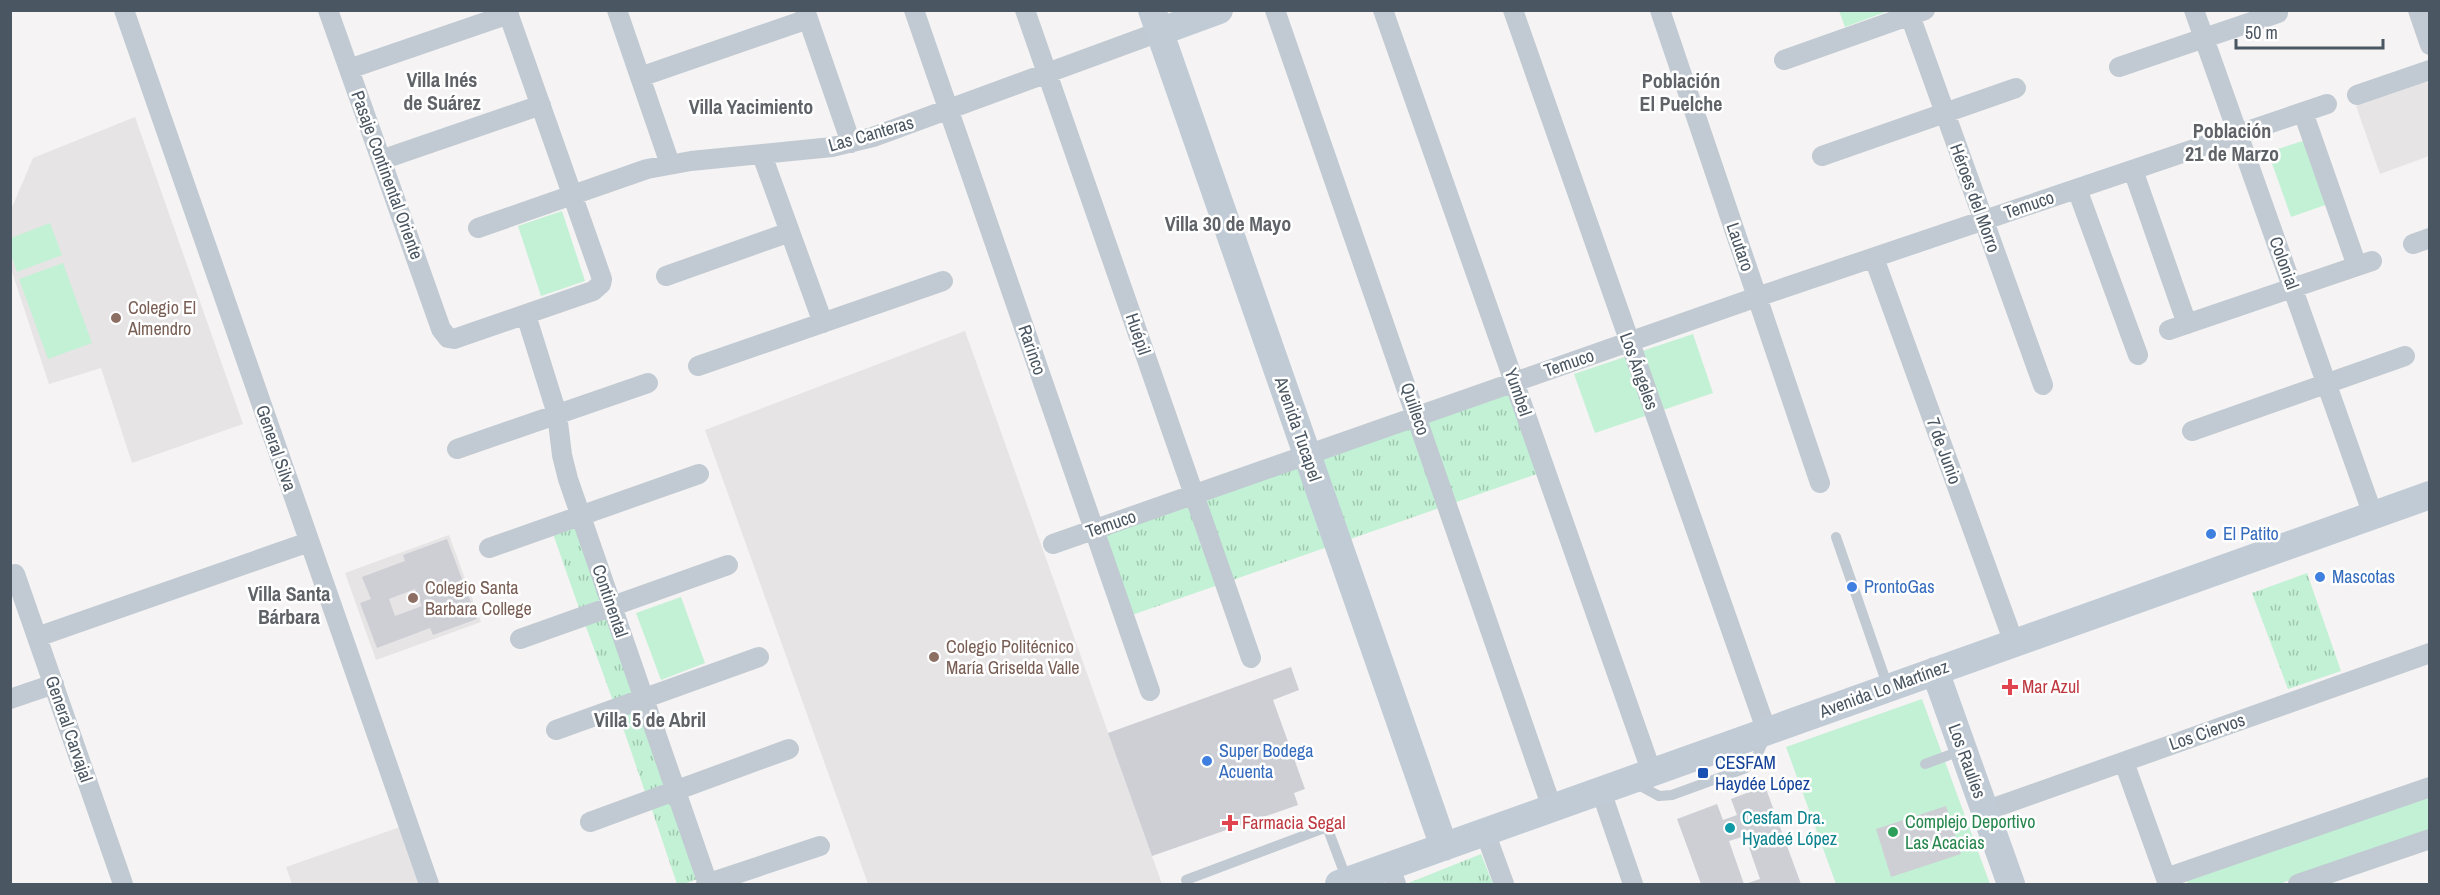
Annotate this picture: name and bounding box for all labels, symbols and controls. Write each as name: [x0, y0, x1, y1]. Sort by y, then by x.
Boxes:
scale bar: [2236, 12, 2383, 50]
text: 50 m: [2245, 20, 2278, 45]
district label: Villa Inés de Suárez: [403, 66, 481, 116]
district label: Población El Puelche: [1640, 67, 1722, 117]
street label: Pasaje Continental Oriente: [345, 87, 430, 263]
district label: Villa Yacimiento: [689, 93, 813, 120]
street label: Las Canteras: [825, 109, 917, 158]
district label: Población 21 de Marzo: [2185, 117, 2279, 167]
street label: Héroes del Morro: [1944, 140, 2007, 256]
street label: Temuco: [2000, 184, 2057, 225]
district label: Villa 30 de Mayo: [1165, 210, 1291, 237]
street label: Lautaro: [1721, 219, 1760, 275]
street label: Colonial: [2263, 233, 2305, 293]
place label: Colegio El Almendro: [127, 295, 196, 341]
street label: Huépil: [1120, 310, 1157, 358]
marker: Colegio El Almendro: [109, 311, 123, 325]
street label: Rarinco: [1012, 321, 1053, 378]
street label: Los Ángeles: [1614, 329, 1665, 413]
street label: Temuco: [1540, 342, 1597, 383]
street label: Yumbel: [1499, 364, 1538, 419]
street label: Avenida Tucapel: [1269, 372, 1328, 484]
street label: Quilleco: [1395, 379, 1436, 439]
street label: General Silva: [250, 401, 303, 494]
street label: 7 de Junio: [1921, 414, 1968, 488]
street label: Temuco: [1082, 503, 1139, 544]
place label: El Patito: [2223, 521, 2279, 546]
marker: El Patito: [2204, 527, 2218, 541]
street label: Continental: [586, 561, 635, 641]
place label: Mascotas: [2332, 564, 2395, 589]
marker: Mascotas: [2313, 570, 2327, 584]
place label: ProntoGas: [1864, 574, 1935, 599]
place label: Colegio Santa Barbara College: [425, 575, 532, 621]
district label: Villa Santa Bárbara: [248, 580, 330, 630]
marker: ProntoGas: [1845, 580, 1859, 594]
marker: Colegio Santa Barbara College: [406, 591, 420, 605]
place label: Colegio Politécnico María Griselda Valle: [946, 634, 1079, 680]
marker: Colegio Politécnico María Griselda Valle: [927, 650, 941, 664]
street label: Avenida Lo Martínez: [1815, 654, 1952, 724]
street label: General Carvajal: [40, 672, 99, 785]
place label: Mar Azul: [2022, 674, 2079, 699]
marker: Mar Azul: [2003, 680, 2017, 694]
district label: Villa 5 de Abril: [594, 706, 706, 733]
street label: Los Ciervos: [2166, 707, 2248, 756]
street label: Los Raulíes: [1942, 720, 1993, 802]
place label: Super Bodega Acuenta: [1218, 738, 1313, 784]
place label: CESFAM Haydée López: [1715, 750, 1810, 796]
marker: Super Bodega Acuenta: [1200, 754, 1214, 768]
marker: CESFAM Haydée López: [1696, 766, 1710, 780]
place label: Cesfam Dra. Hyadeé López: [1742, 805, 1837, 851]
place label: Complejo Deportivo Las Acacias: [1905, 809, 2035, 855]
place label: Farmacia Segal: [1242, 810, 1345, 835]
marker: Farmacia Segal: [1223, 816, 1237, 830]
marker: Cesfam Dra. Hyadeé López: [1723, 821, 1737, 835]
marker: Complejo Deportivo Las Acacias: [1886, 825, 1900, 839]

